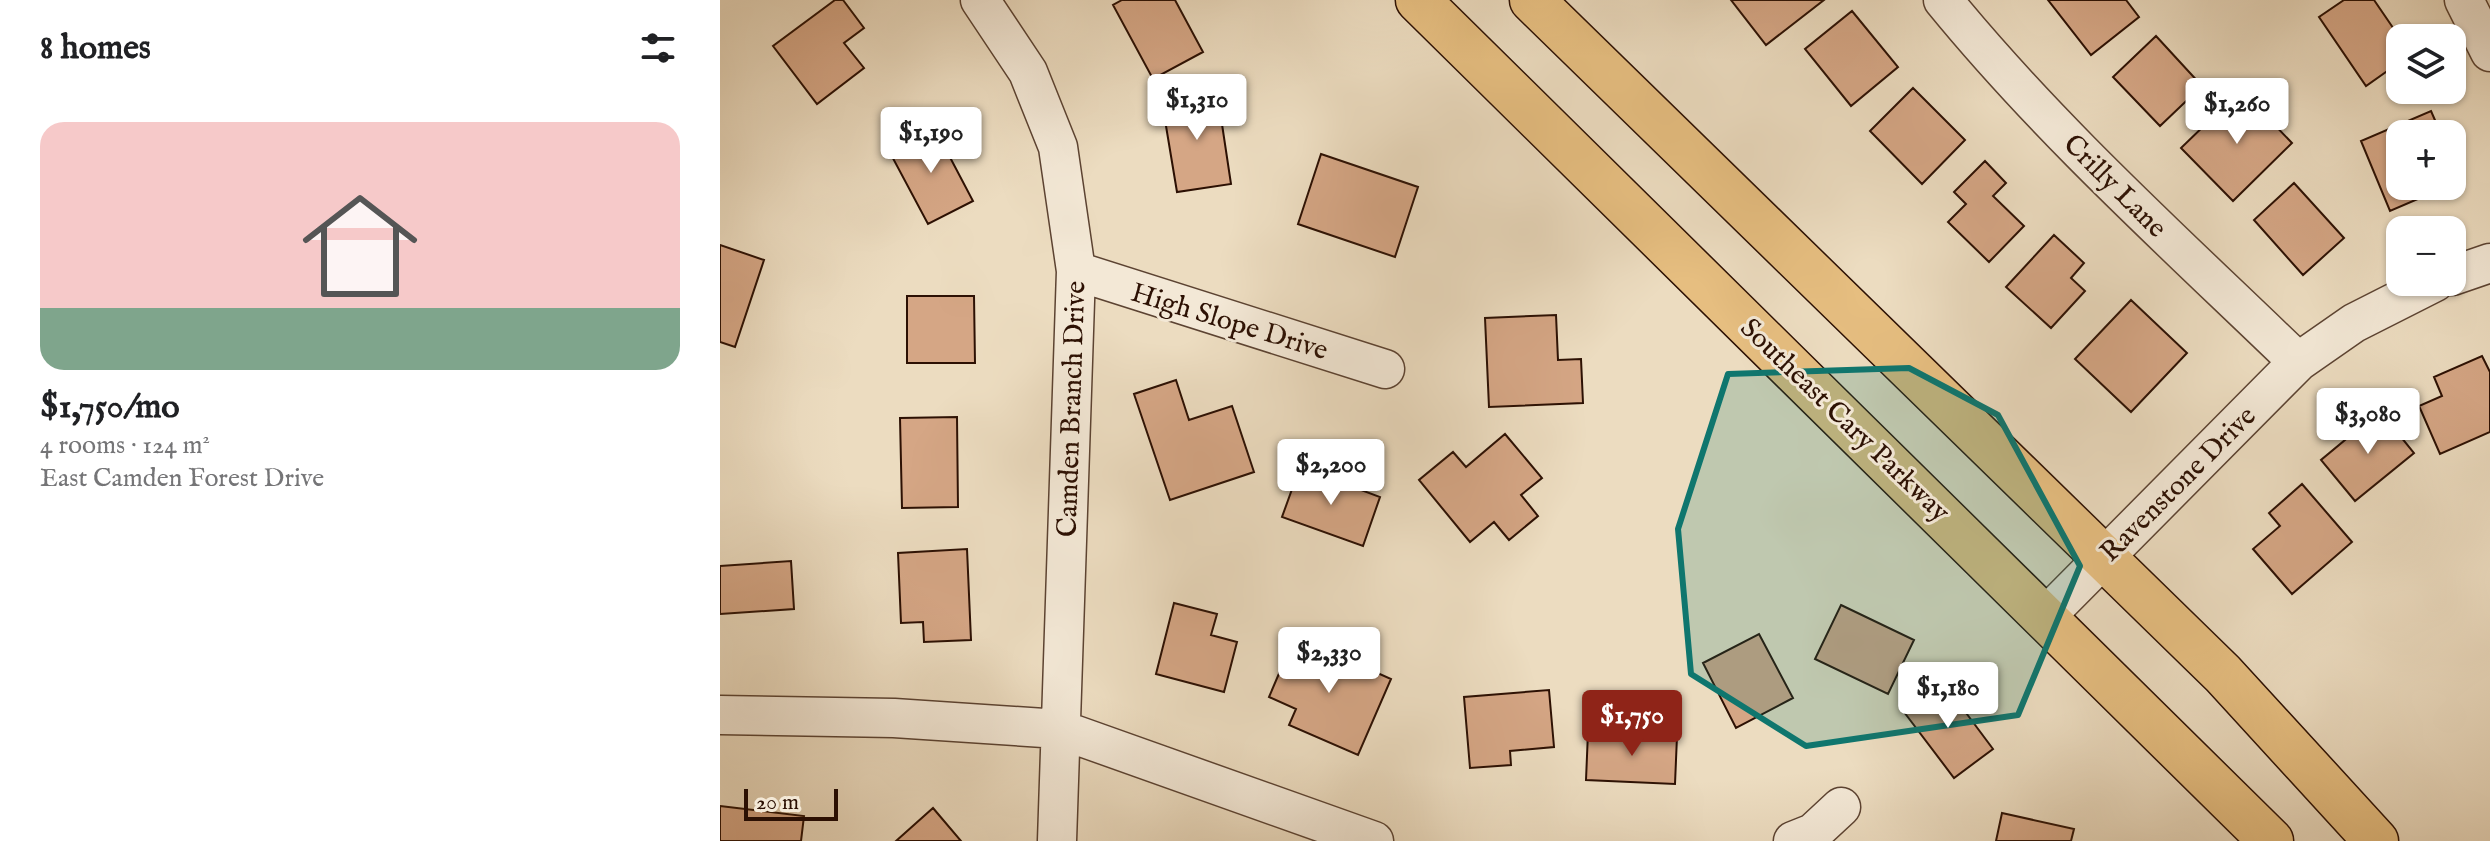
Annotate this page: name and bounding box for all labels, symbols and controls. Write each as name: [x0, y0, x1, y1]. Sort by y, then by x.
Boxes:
map controls: [2386, 24, 2466, 296]
button: layers: [2386, 24, 2466, 104]
icon: filters: [636, 26, 680, 70]
text: 8 homes: [40, 27, 151, 70]
pin: $1,310: [1132, 74, 1262, 142]
pin: $1,260: [2172, 78, 2302, 146]
text: $1,310: [1165, 83, 1229, 116]
text: $1,260: [2204, 87, 2270, 120]
pin: $1,190: [866, 107, 996, 175]
text: $1,190: [899, 116, 963, 149]
button: +: [2386, 120, 2466, 200]
street label: Crilly Lane: [2055, 128, 2174, 246]
icon: home: [288, 174, 432, 318]
button: −: [2386, 216, 2466, 296]
street label: High Slope Drive: [1127, 276, 1332, 369]
street label: Camden Branch Drive: [1051, 280, 1094, 538]
street label: Southeast Cary Parkway: [1732, 312, 1957, 530]
text: $1,750/mo: [40, 386, 180, 429]
pin: $3,080: [2303, 388, 2433, 456]
text: $3,080: [2335, 397, 2401, 430]
street label: Ravenstone Drive: [2093, 399, 2264, 570]
text: 4 rooms · 124 m²: [40, 429, 210, 462]
pin: $2,200: [1266, 439, 1396, 507]
text: $2,200: [1295, 448, 1367, 481]
text: East Camden Forest Drive: [40, 462, 324, 495]
pin: $2,330: [1264, 627, 1394, 695]
text: $2,330: [1296, 636, 1362, 669]
pin: $1,180: [1883, 662, 2013, 730]
text: $1,180: [1916, 671, 1980, 704]
pin: $1,750: [1567, 690, 1697, 758]
text: $1,750: [1600, 699, 1664, 732]
scale bar: [744, 785, 838, 821]
text: 20 m: [756, 789, 799, 817]

